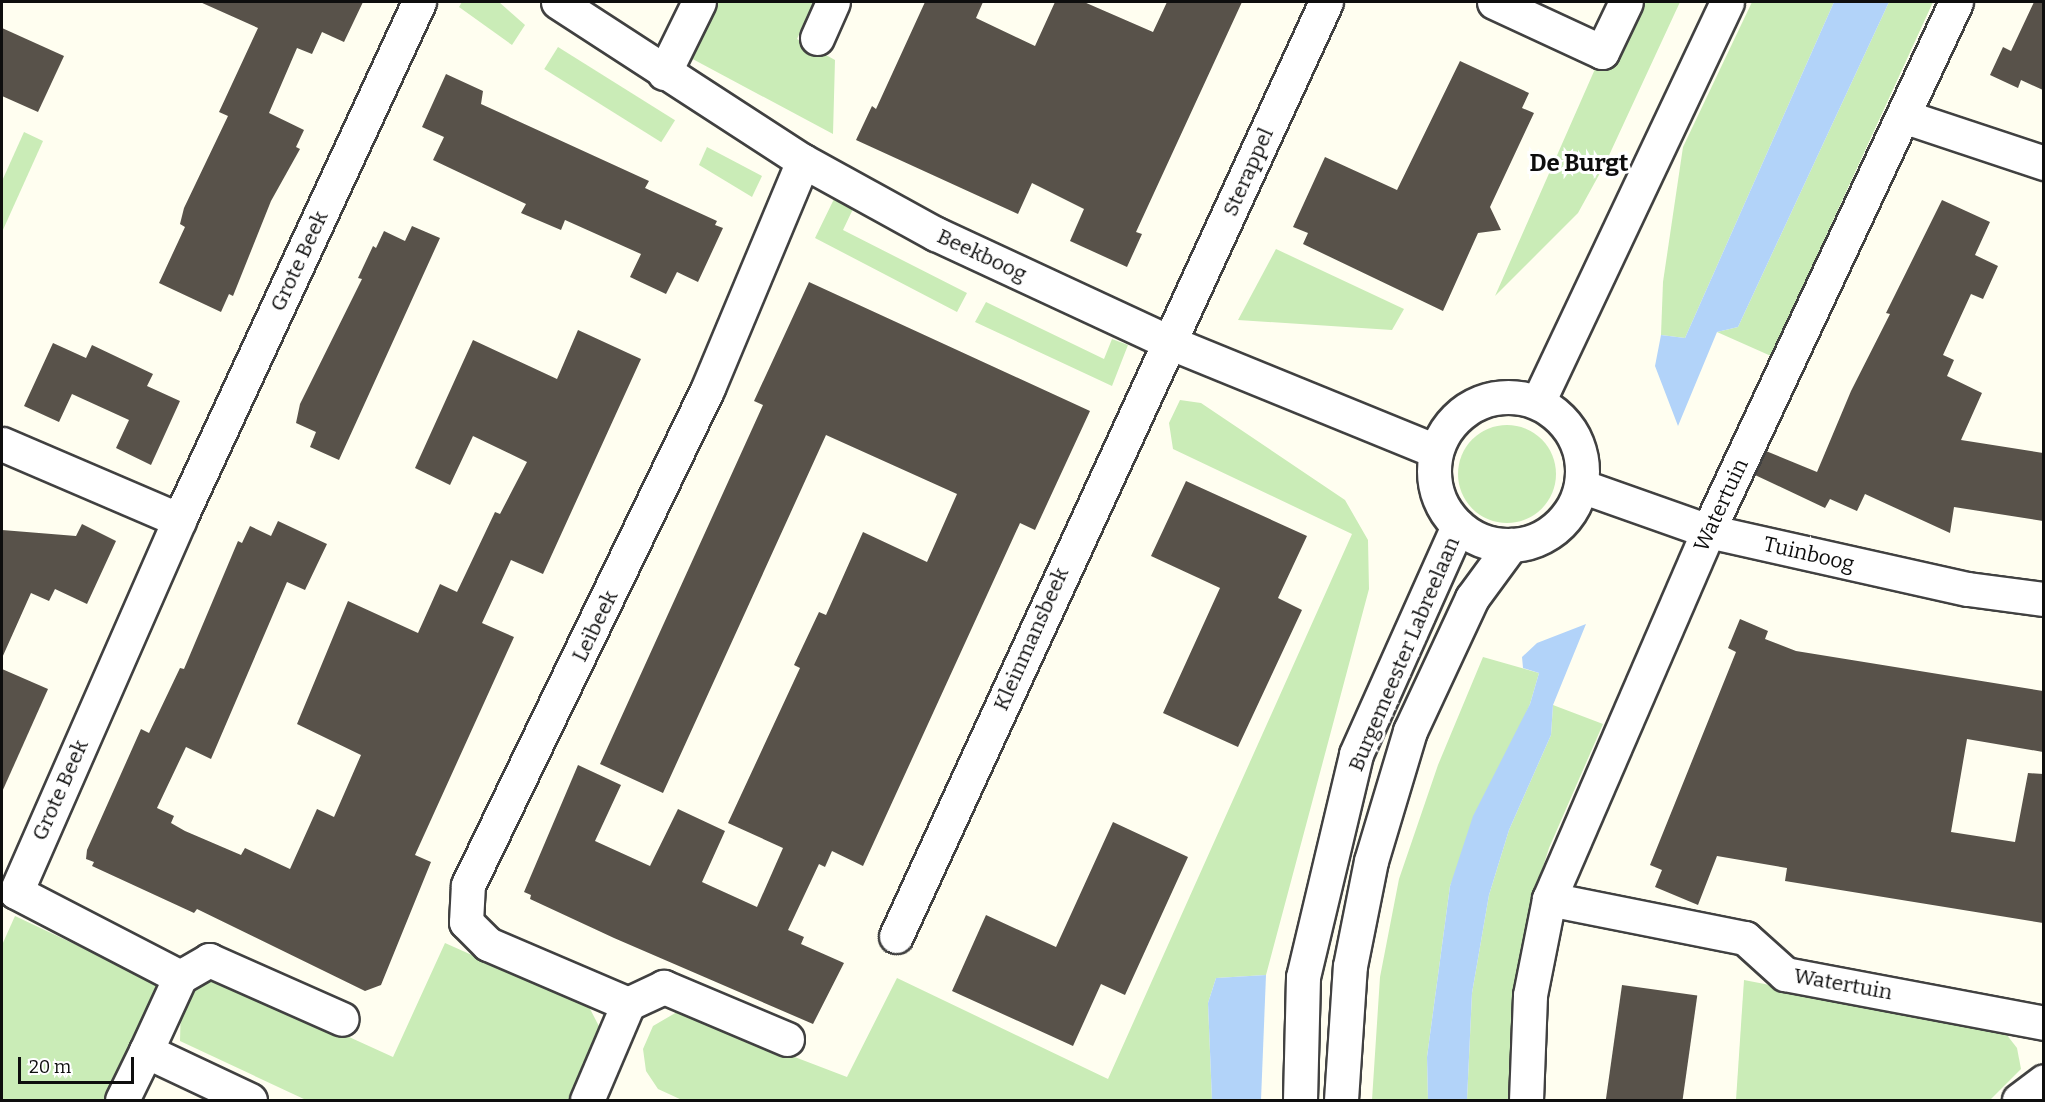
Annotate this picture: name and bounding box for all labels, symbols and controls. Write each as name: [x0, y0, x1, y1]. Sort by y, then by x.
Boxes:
street label: Sterappel: [1217, 124, 1279, 220]
district label: De Burgt: [1529, 150, 1629, 178]
street label: Grote Beek: [265, 207, 333, 315]
street label: Beekboog: [933, 223, 1031, 287]
street label: Watertuin: [1689, 455, 1753, 555]
street label: Tuinboog: [1761, 531, 1857, 577]
street label: Burgemeester Labreelaan: [1343, 533, 1465, 775]
street label: Kleinmansbeek: [988, 564, 1074, 714]
street label: Leibeek: [567, 586, 623, 666]
street label: Grote Beek: [27, 736, 93, 844]
street label: Watertuin: [1792, 963, 1894, 1005]
scale bar: [21, 1045, 136, 1083]
text: 20 m: [29, 1056, 71, 1078]

